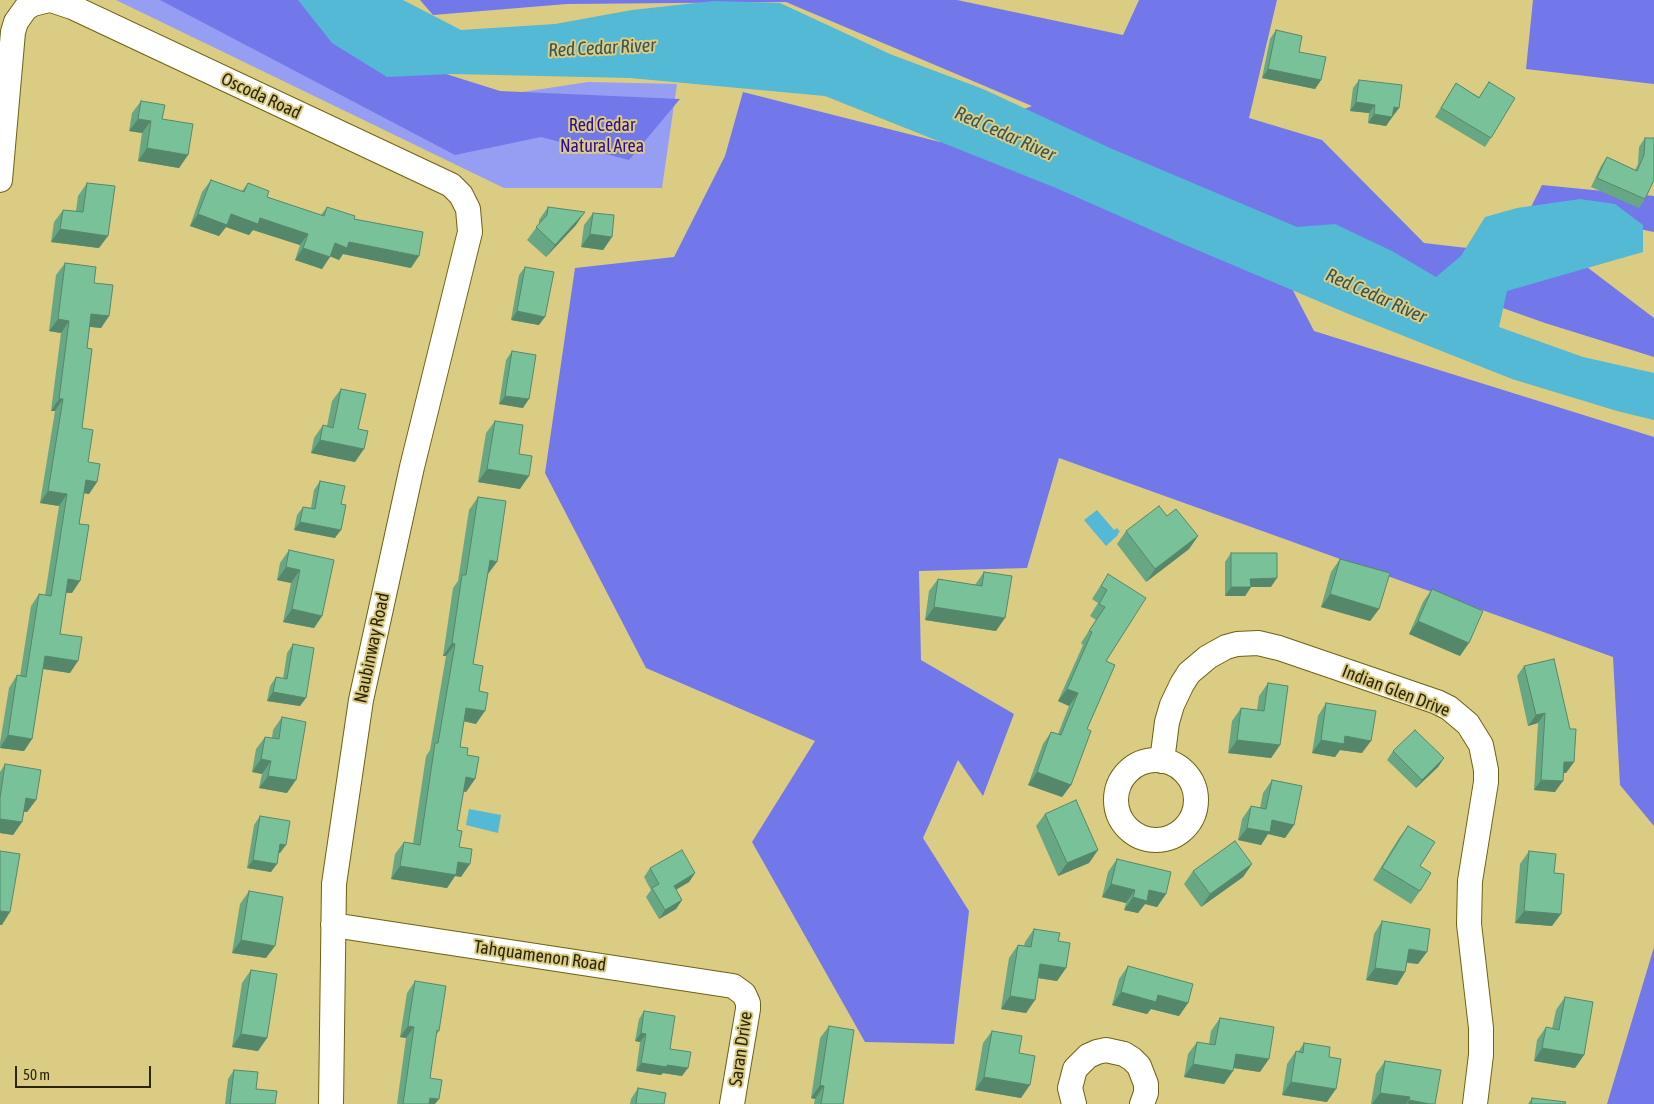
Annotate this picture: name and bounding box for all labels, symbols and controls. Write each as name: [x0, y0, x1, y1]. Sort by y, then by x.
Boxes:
water label: Red Cedar River: [548, 34, 656, 62]
street label: Oscoda Road: [218, 68, 304, 124]
water label: Red Cedar River: [951, 102, 1059, 166]
park label: Red Cedar Natural Area: [560, 114, 644, 156]
water label: Red Cedar River: [1322, 264, 1430, 328]
street label: Naubinway Road: [350, 591, 394, 705]
street label: Indian Glen Drive: [1339, 660, 1453, 722]
street label: Tahquamenon Road: [473, 936, 607, 976]
street label: Saran Drive: [725, 1010, 757, 1088]
scale bar: [18, 1056, 154, 1088]
text: 50 m: [23, 1066, 50, 1083]

